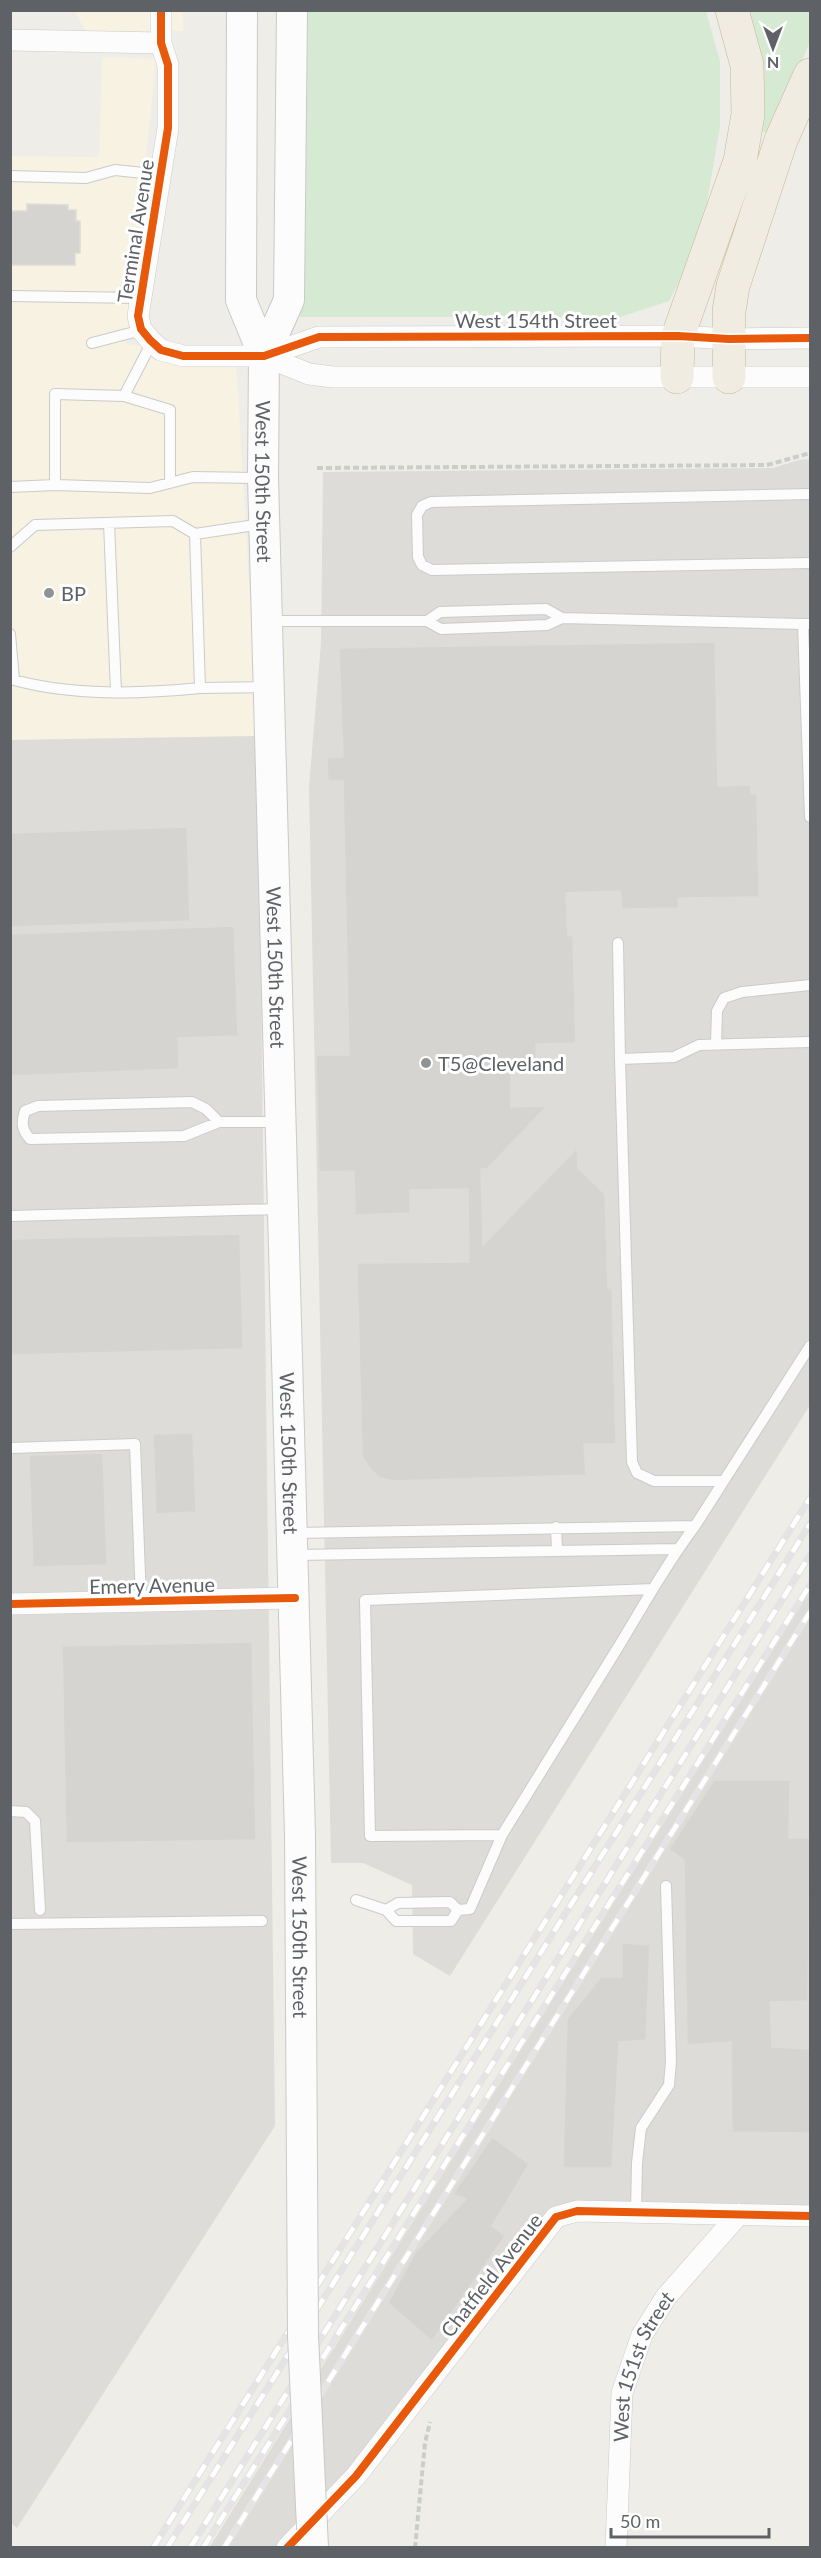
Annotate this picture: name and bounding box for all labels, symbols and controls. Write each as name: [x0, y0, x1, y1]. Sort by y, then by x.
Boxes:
north arrow: [743, 18, 803, 78]
text: N: [767, 54, 779, 73]
street label: Terminal Avenue: [112, 158, 158, 304]
street label: West 154th Street: [455, 308, 617, 332]
street label: West 150th Street: [251, 400, 277, 563]
place label: BP: [61, 581, 86, 605]
marker: BP: [42, 586, 56, 600]
street label: West 150th Street: [262, 886, 291, 1049]
place label: T5@Cleveland: [438, 1051, 564, 1075]
marker: T5@Cleveland: [419, 1056, 433, 1070]
street label: West 150th Street: [275, 1372, 304, 1534]
street label: Emery Avenue: [89, 1572, 215, 1598]
street label: West 150th Street: [288, 1856, 313, 2018]
street label: Chatfield Avenue: [435, 2208, 547, 2342]
street label: West 151st Street: [608, 2286, 678, 2442]
scale bar: [611, 2501, 768, 2539]
text: 50 m: [620, 2510, 660, 2532]

